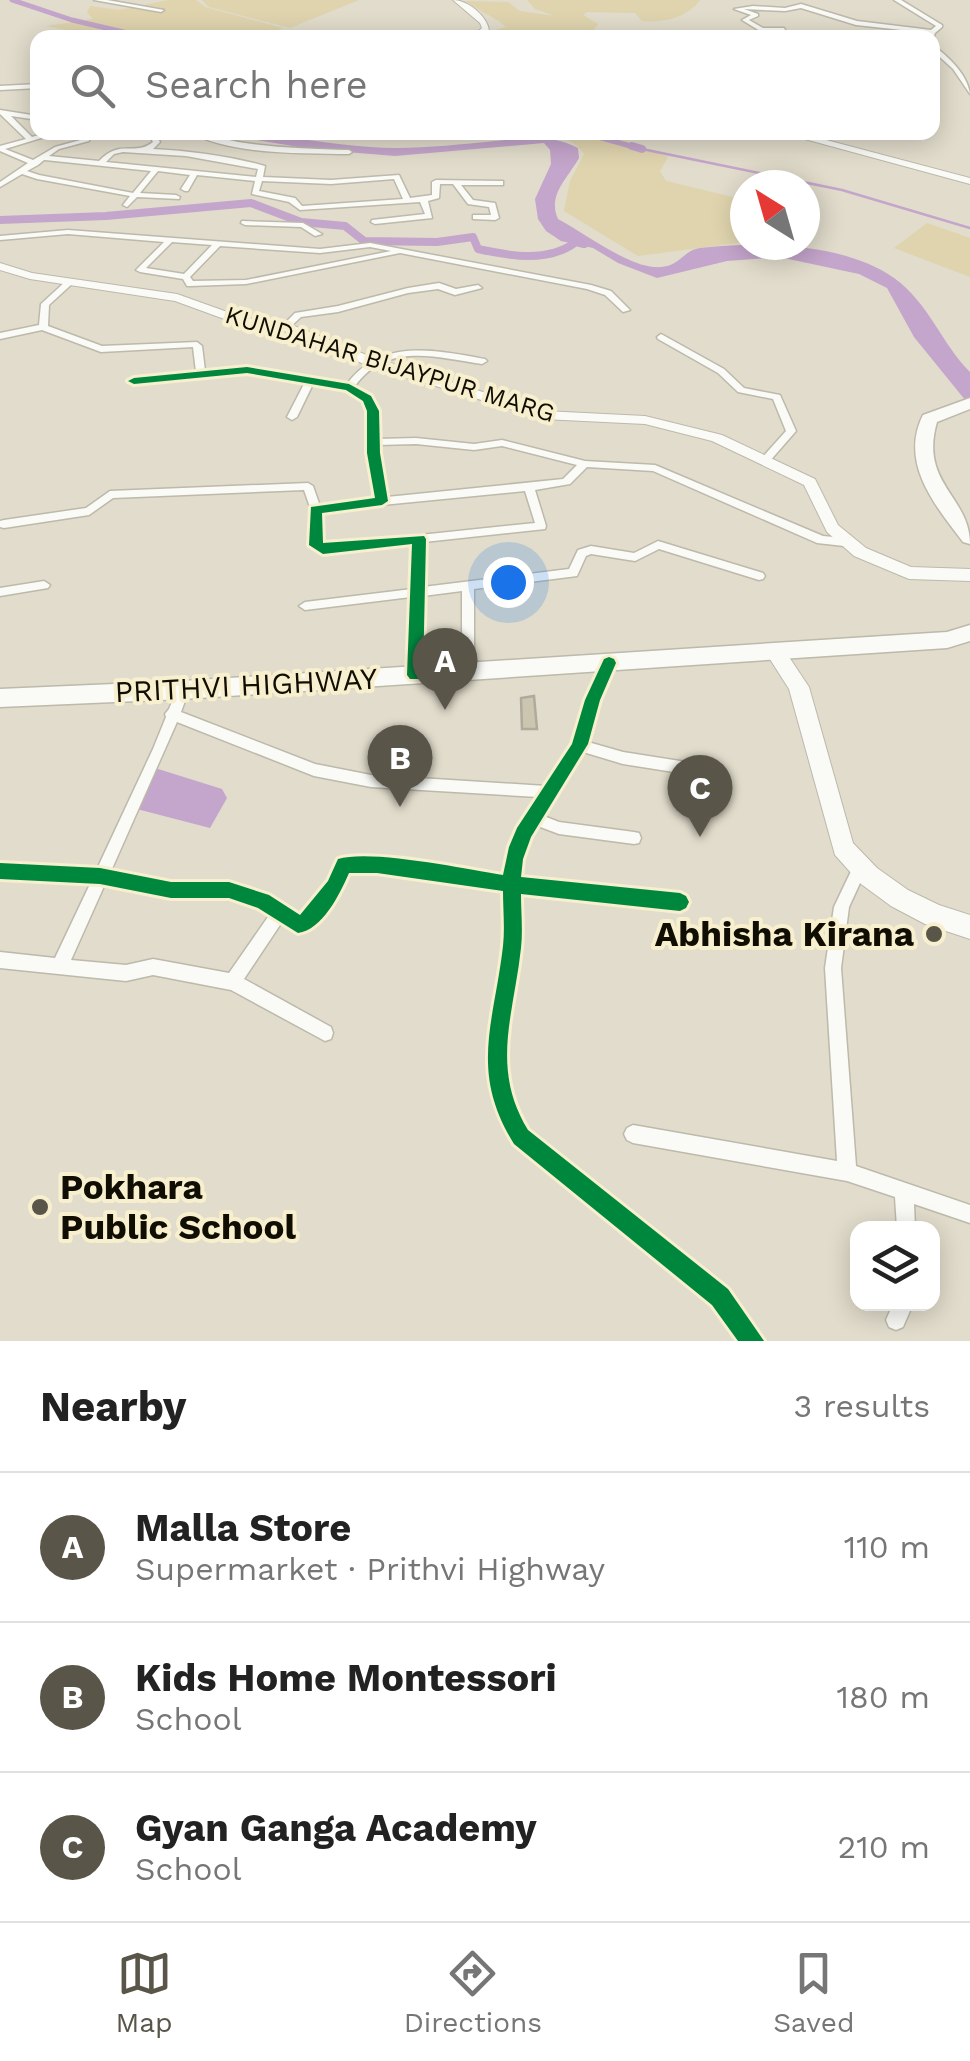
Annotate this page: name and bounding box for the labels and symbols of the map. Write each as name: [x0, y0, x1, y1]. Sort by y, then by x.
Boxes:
north arrow: [730, 170, 820, 260]
street label: KUNDAHAR BIJAYPUR MARG: [222, 300, 558, 428]
your location: [483, 557, 534, 608]
pin: A: [412, 628, 478, 710]
street label: PRITHVI HIGHWAY: [114, 661, 378, 709]
pin: B: [368, 724, 432, 807]
pin: C: [668, 754, 732, 837]
place label: Abhisha Kirana: [655, 913, 915, 955]
marker: Abhisha Kirana: [923, 923, 945, 945]
place label: Pokhara Public School: [60, 1166, 297, 1248]
marker: Pokhara Public School: [29, 1196, 51, 1218]

